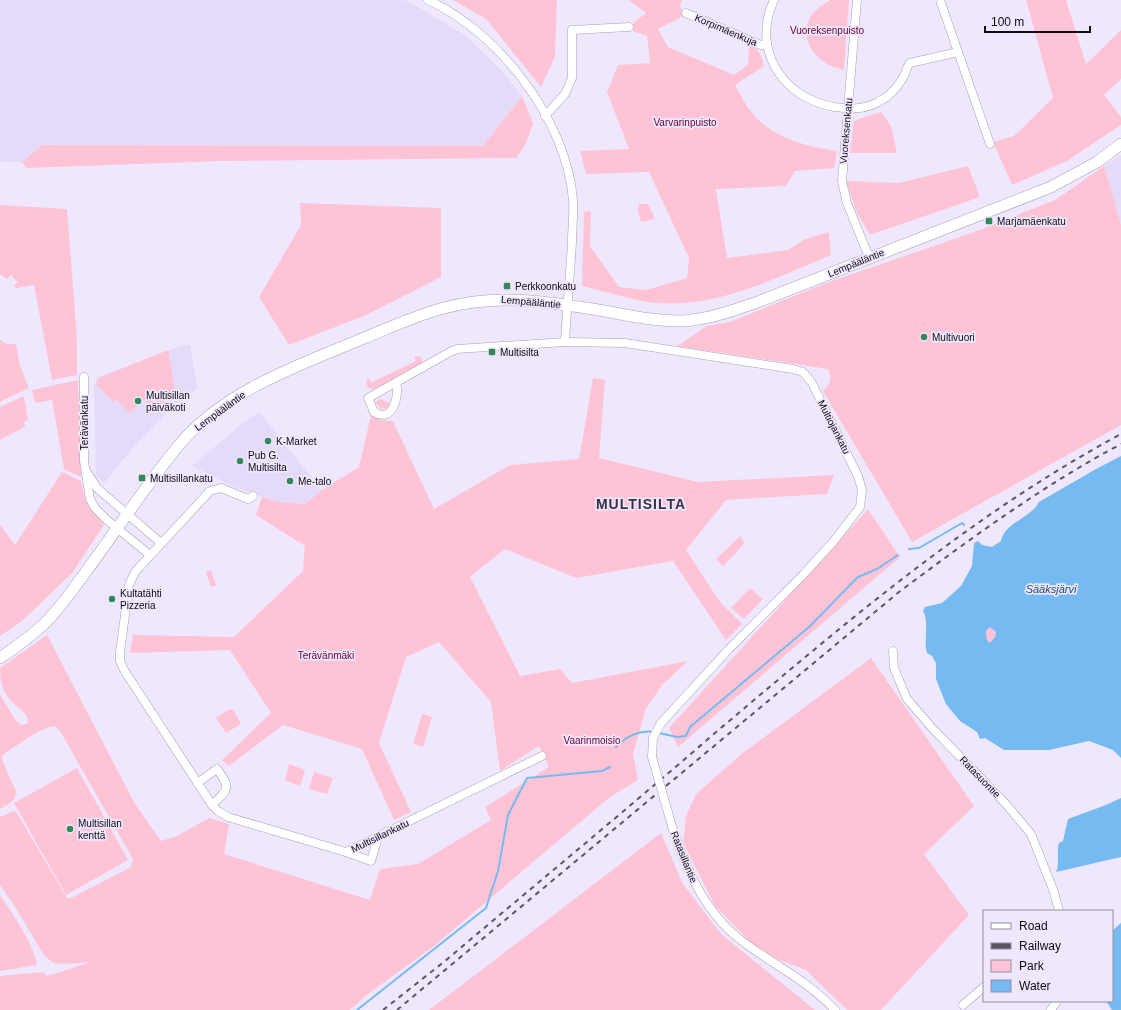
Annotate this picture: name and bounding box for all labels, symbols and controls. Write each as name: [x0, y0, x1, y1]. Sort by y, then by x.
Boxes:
scale bar: [985, 8, 1090, 34]
street label: Korpimäenkuja: [693, 12, 759, 48]
text: 100 m: [991, 15, 1024, 29]
park label: Vuoreksenpuisto: [790, 25, 864, 36]
street label: Vuoreksenkatu: [838, 97, 854, 165]
park label: Varvarinpuisto: [653, 117, 717, 128]
marker: Marjamäenkatu: [984, 216, 994, 226]
place label: Marjamäenkatu: [997, 216, 1066, 227]
street label: Lempääläntie: [826, 246, 886, 279]
marker: Perkkoonkatu: [502, 281, 512, 291]
place label: Perkkoonkatu: [515, 281, 576, 292]
street label: Lempääläntie: [501, 294, 562, 310]
marker: Multivuori: [919, 332, 929, 342]
place label: Multivuori: [932, 332, 975, 343]
marker: Multisilta: [487, 347, 497, 357]
place label: Multisilta: [500, 347, 539, 358]
street label: Lempääläntie: [192, 389, 248, 433]
place label: Multisillan päiväkoti: [146, 390, 190, 413]
street label: Terävänkatu: [79, 396, 90, 450]
marker: Multisillan päiväkoti: [133, 396, 143, 406]
street label: Multiojankatu: [816, 398, 852, 456]
marker: K-Market: [263, 436, 273, 446]
place label: K-Market: [276, 436, 317, 447]
place label: Pub G. Multisilta: [248, 450, 287, 473]
marker: Pub G. Multisilta: [235, 456, 245, 466]
marker: Multisillankatu: [137, 473, 147, 483]
place label: Multisillankatu: [150, 473, 213, 484]
marker: Me-talo: [285, 476, 295, 486]
place label: Me-talo: [298, 476, 332, 487]
district label: MULTISILTA: [596, 496, 686, 512]
water label: Sääksjärvi: [1026, 583, 1077, 595]
place label: Kultatähti Pizzeria: [120, 588, 162, 611]
marker: Kultatähti Pizzeria: [107, 594, 117, 604]
park label: Terävänmäki: [298, 650, 354, 661]
park label: Vaarinmoisio: [563, 735, 621, 746]
street label: Ratasuontie: [958, 754, 1003, 800]
street label: Multisillankatu: [349, 817, 411, 855]
place label: Multisillan kenttä: [78, 818, 122, 841]
marker: Multisillan kenttä: [65, 824, 75, 834]
street label: Ratasillantie: [669, 830, 699, 885]
legend: [983, 910, 1113, 1002]
text: Road: [1019, 919, 1048, 933]
text: Railway: [1019, 939, 1061, 953]
text: Park: [1019, 959, 1045, 973]
text: Water: [1019, 979, 1051, 993]

